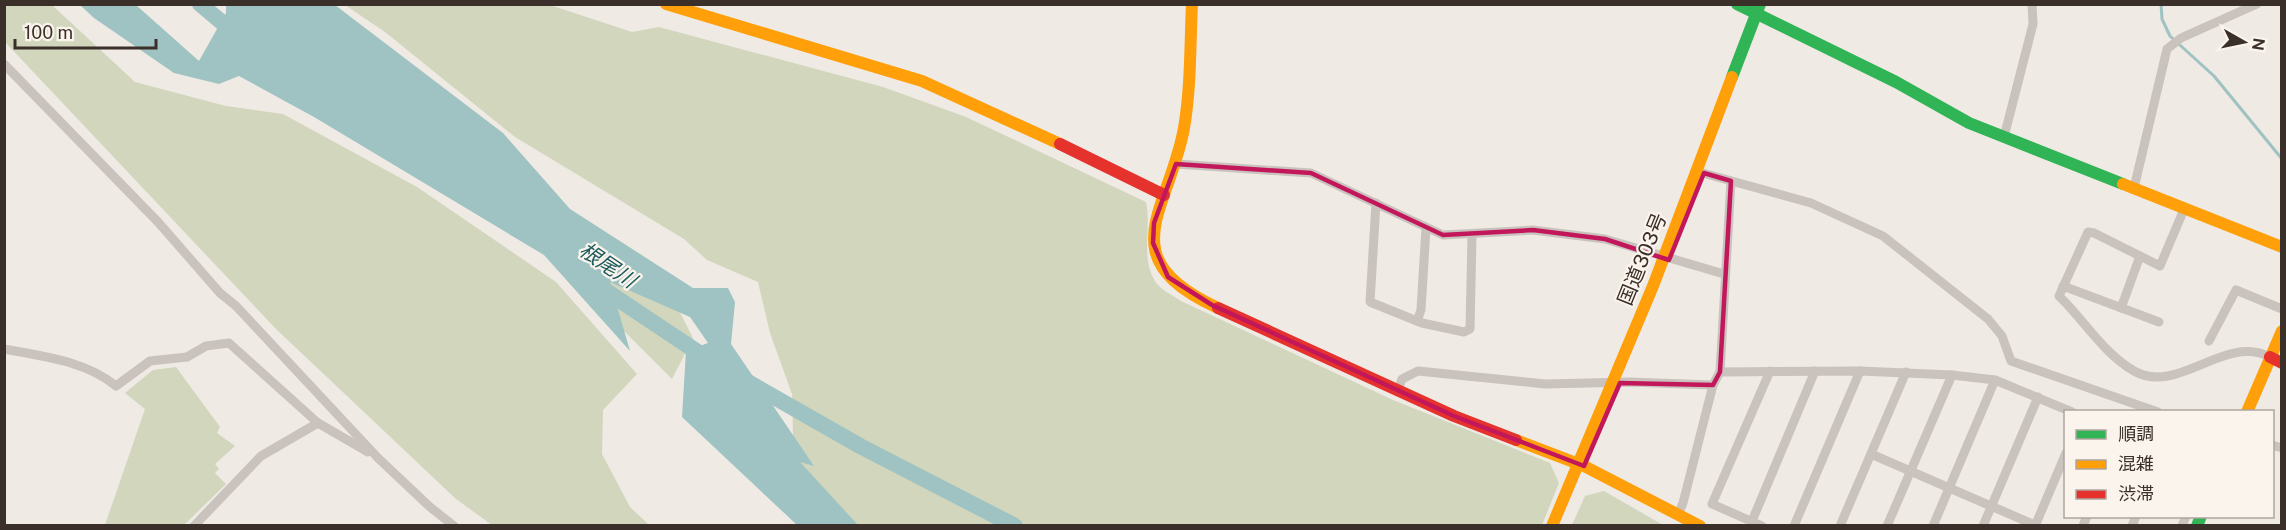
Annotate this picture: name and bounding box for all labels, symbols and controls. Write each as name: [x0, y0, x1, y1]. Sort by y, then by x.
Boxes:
scale bar: [15, 12, 156, 50]
north arrow: [2214, 12, 2274, 72]
text: 100 m: [24, 22, 73, 43]
text: N: [2248, 37, 2269, 52]
street label: 国道303号: [1613, 209, 1671, 309]
water label: 根尾川: [575, 237, 643, 294]
legend: [2064, 410, 2274, 518]
text: 順調: [2118, 423, 2154, 444]
text: 混雑: [2118, 453, 2154, 474]
text: 渋滞: [2118, 483, 2154, 504]

